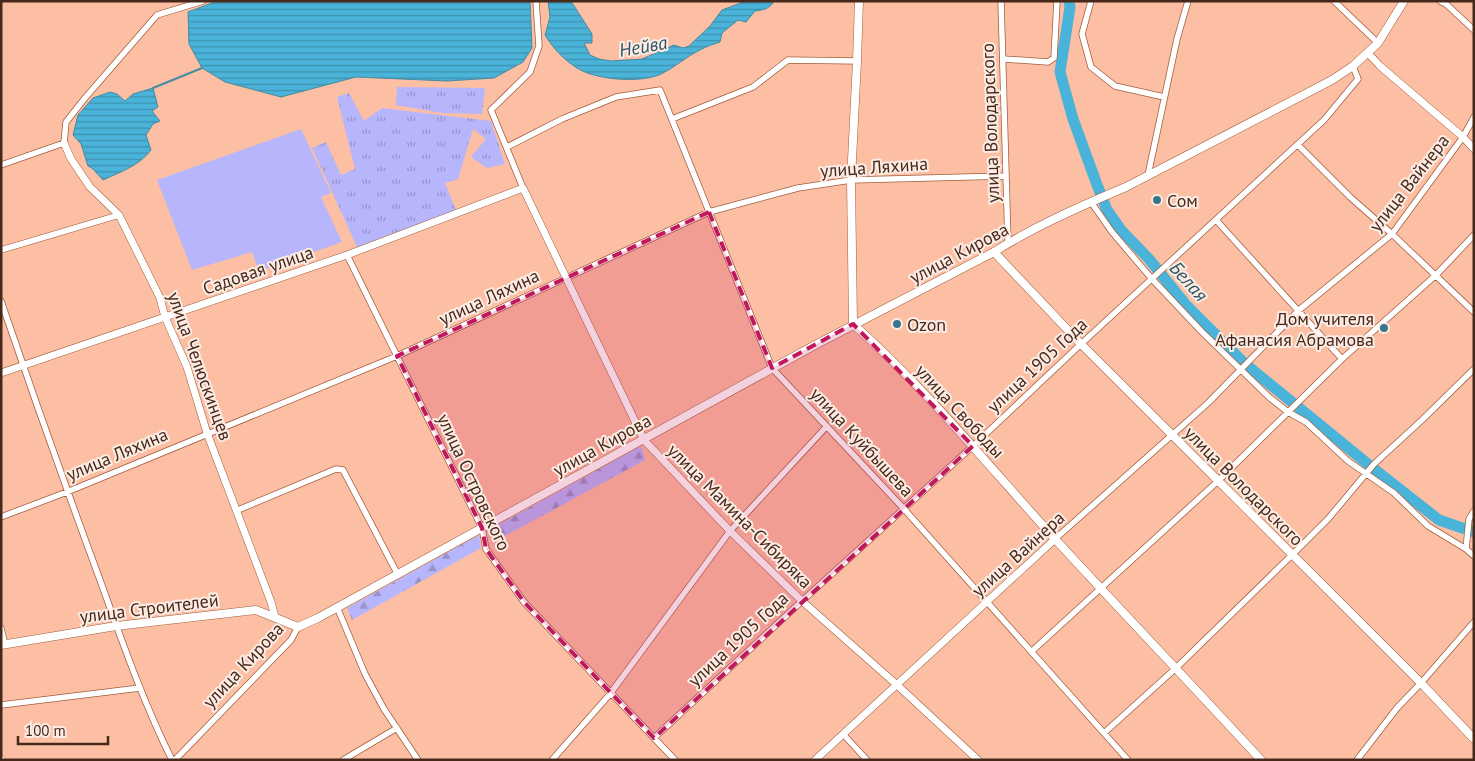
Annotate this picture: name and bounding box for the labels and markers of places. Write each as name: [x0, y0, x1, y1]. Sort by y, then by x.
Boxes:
place label: Сом: [1167, 189, 1198, 212]
marker: Сом: [1151, 194, 1163, 206]
place label: Дом учителя Афанасия Абрамова: [1215, 307, 1374, 351]
place label: Ozon: [907, 313, 946, 336]
marker: Ozon: [891, 318, 903, 330]
marker: Дом учителя Афанасия Абрамова: [1378, 322, 1390, 334]

